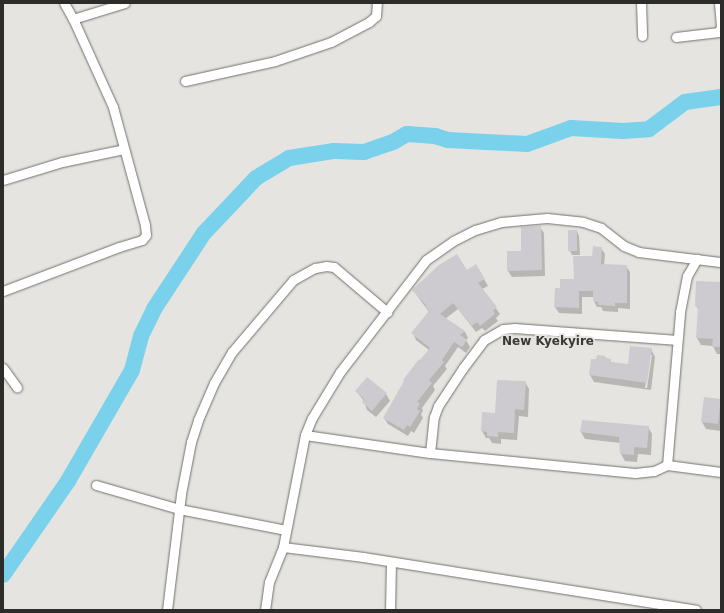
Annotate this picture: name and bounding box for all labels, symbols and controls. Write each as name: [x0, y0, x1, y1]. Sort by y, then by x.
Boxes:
district label: New Kyekyire: [502, 335, 594, 349]

